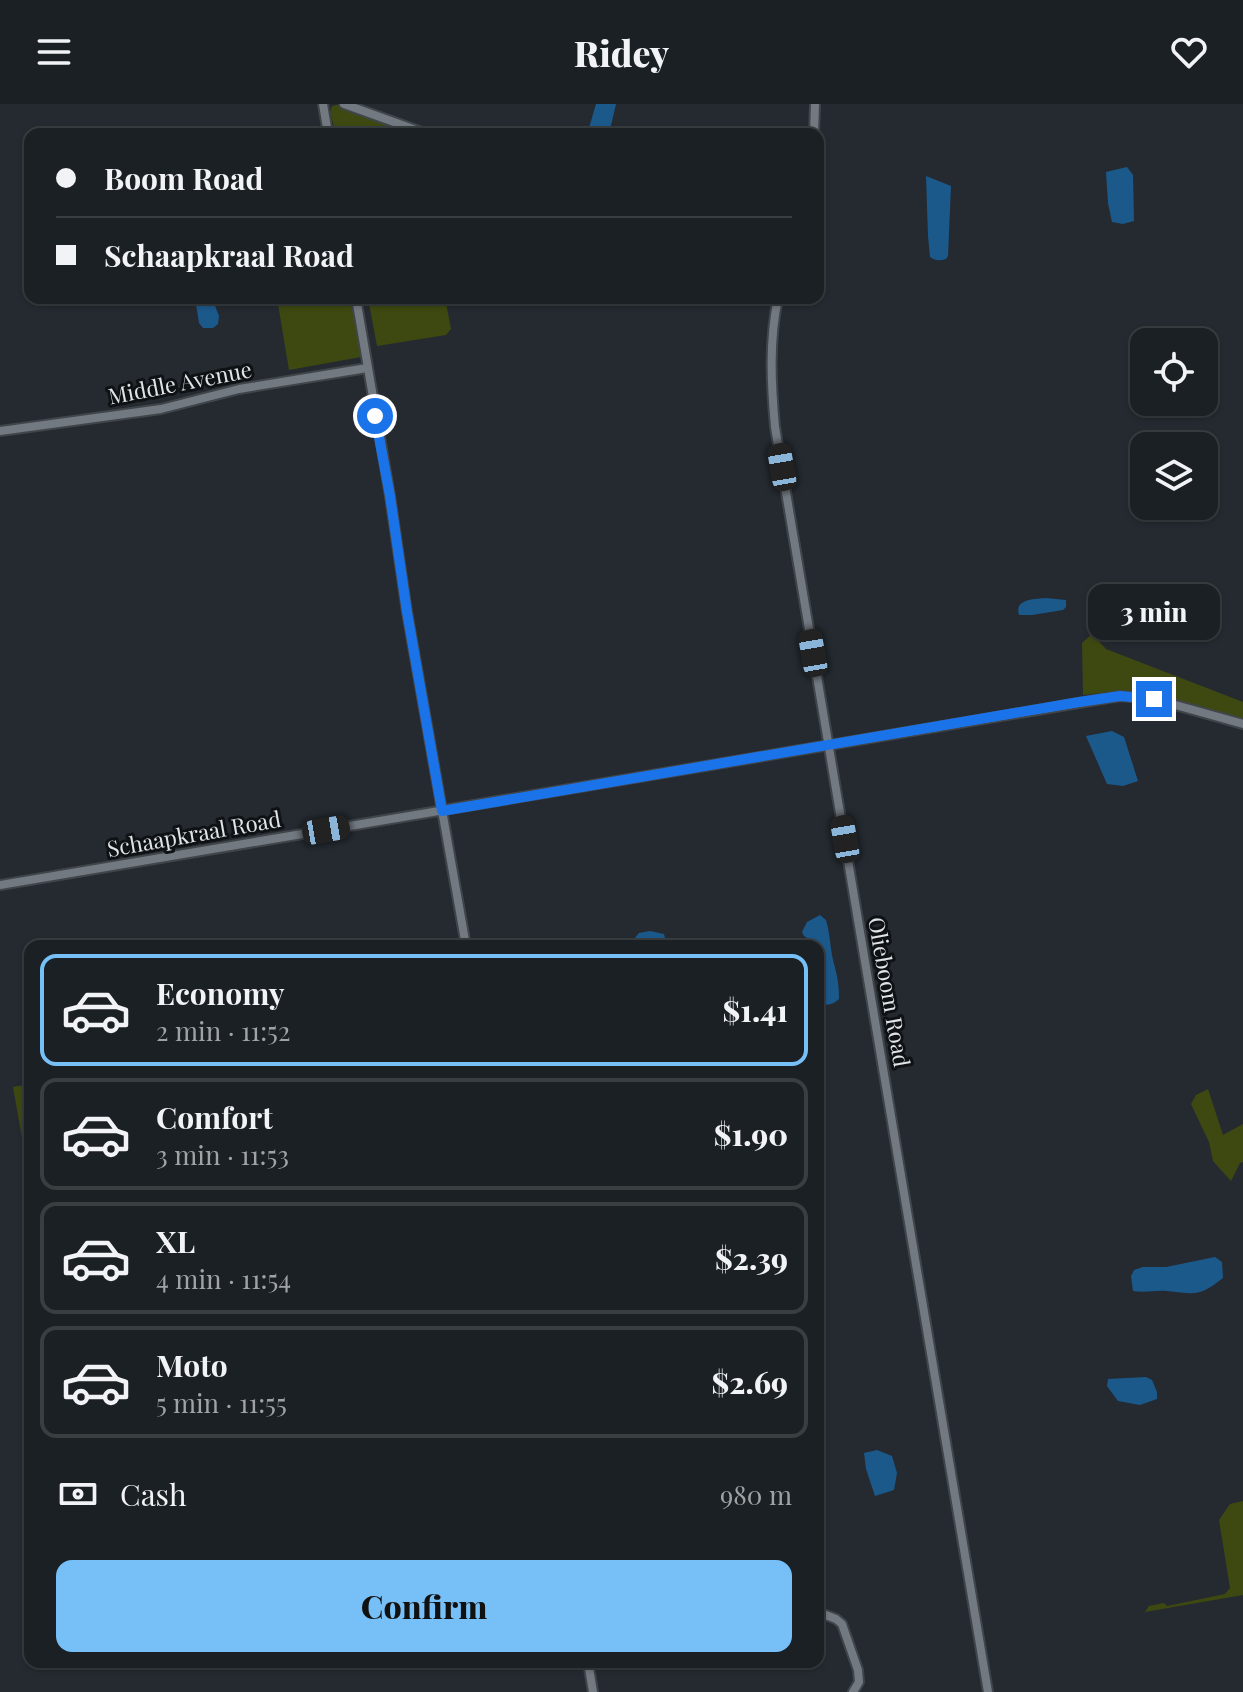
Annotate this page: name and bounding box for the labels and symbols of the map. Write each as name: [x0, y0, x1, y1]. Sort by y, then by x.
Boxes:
street label: Middle Avenue: [105, 353, 254, 411]
route start: [357, 398, 393, 434]
car: [766, 441, 798, 493]
callout: 3 min: [1088, 583, 1220, 639]
car: [797, 627, 829, 679]
route end: [1136, 681, 1172, 717]
street label: Schaapkraal Road: [105, 803, 283, 863]
car: [829, 813, 861, 865]
car: [300, 814, 352, 846]
street label: Olieboom Road: [862, 915, 918, 1069]

